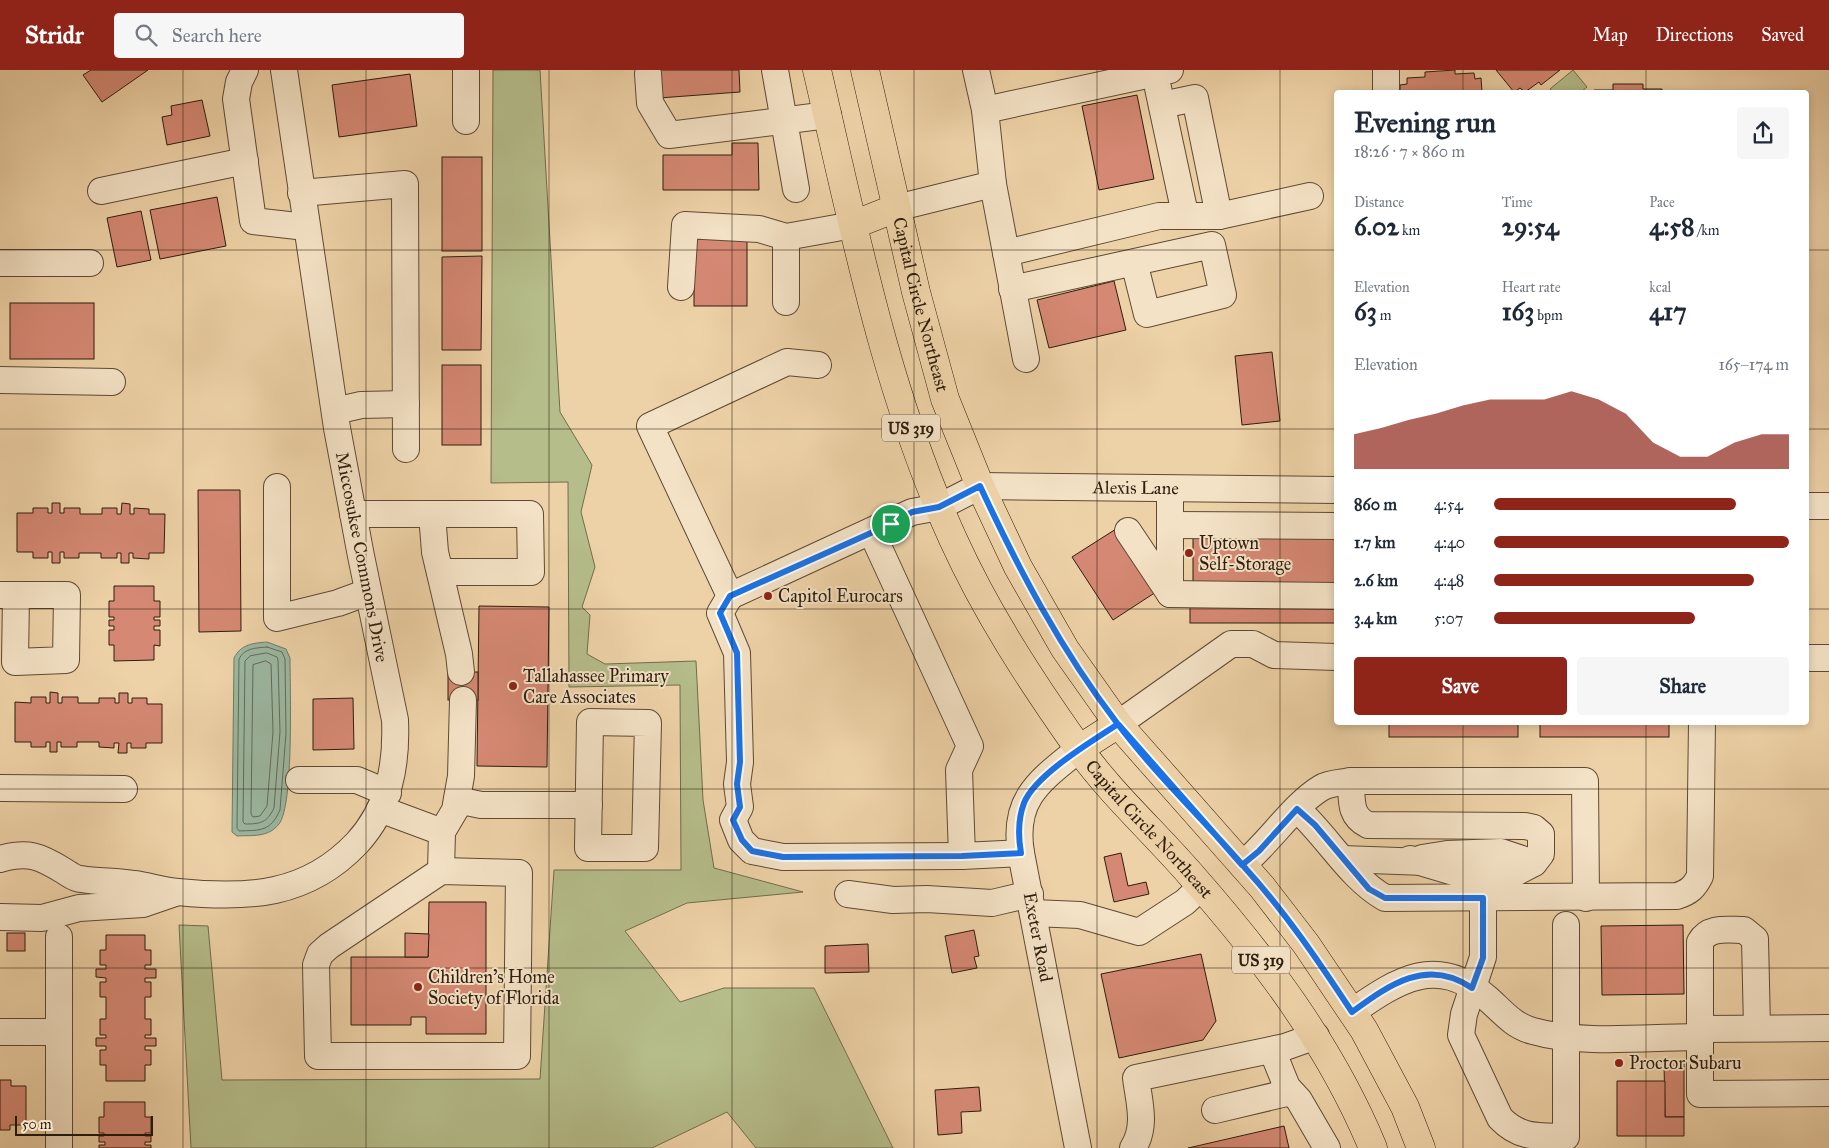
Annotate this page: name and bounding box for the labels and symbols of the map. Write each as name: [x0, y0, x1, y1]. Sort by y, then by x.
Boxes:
street label: Capital Circle Northeast: [888, 215, 954, 395]
road number: US 319: [882, 414, 940, 442]
street label: Miccosukee Commons Drive: [331, 450, 393, 664]
street label: Alexis Lane: [1092, 476, 1179, 499]
pin: [870, 503, 912, 545]
place label: Uptown Self-Storage: [1199, 532, 1291, 576]
marker: Uptown Self-Storage: [1183, 547, 1195, 559]
place label: Capitol Eurocars: [778, 585, 903, 607]
marker: Capitol Eurocars: [762, 590, 774, 602]
place label: Tallahassee Primary Care Associates: [523, 665, 669, 708]
marker: Tallahassee Primary Care Associates: [507, 680, 519, 692]
street label: Capital Circle Northeast: [1081, 755, 1218, 903]
street label: Exeter Road: [1019, 890, 1057, 984]
road number: US 319: [1232, 946, 1290, 974]
place label: Children's Home Society of Florida: [428, 966, 560, 1009]
marker: Children's Home Society of Florida: [412, 981, 424, 993]
place label: Proctor Subaru: [1629, 1052, 1742, 1074]
marker: Proctor Subaru: [1613, 1057, 1625, 1069]
scale bar: [15, 1113, 152, 1136]

